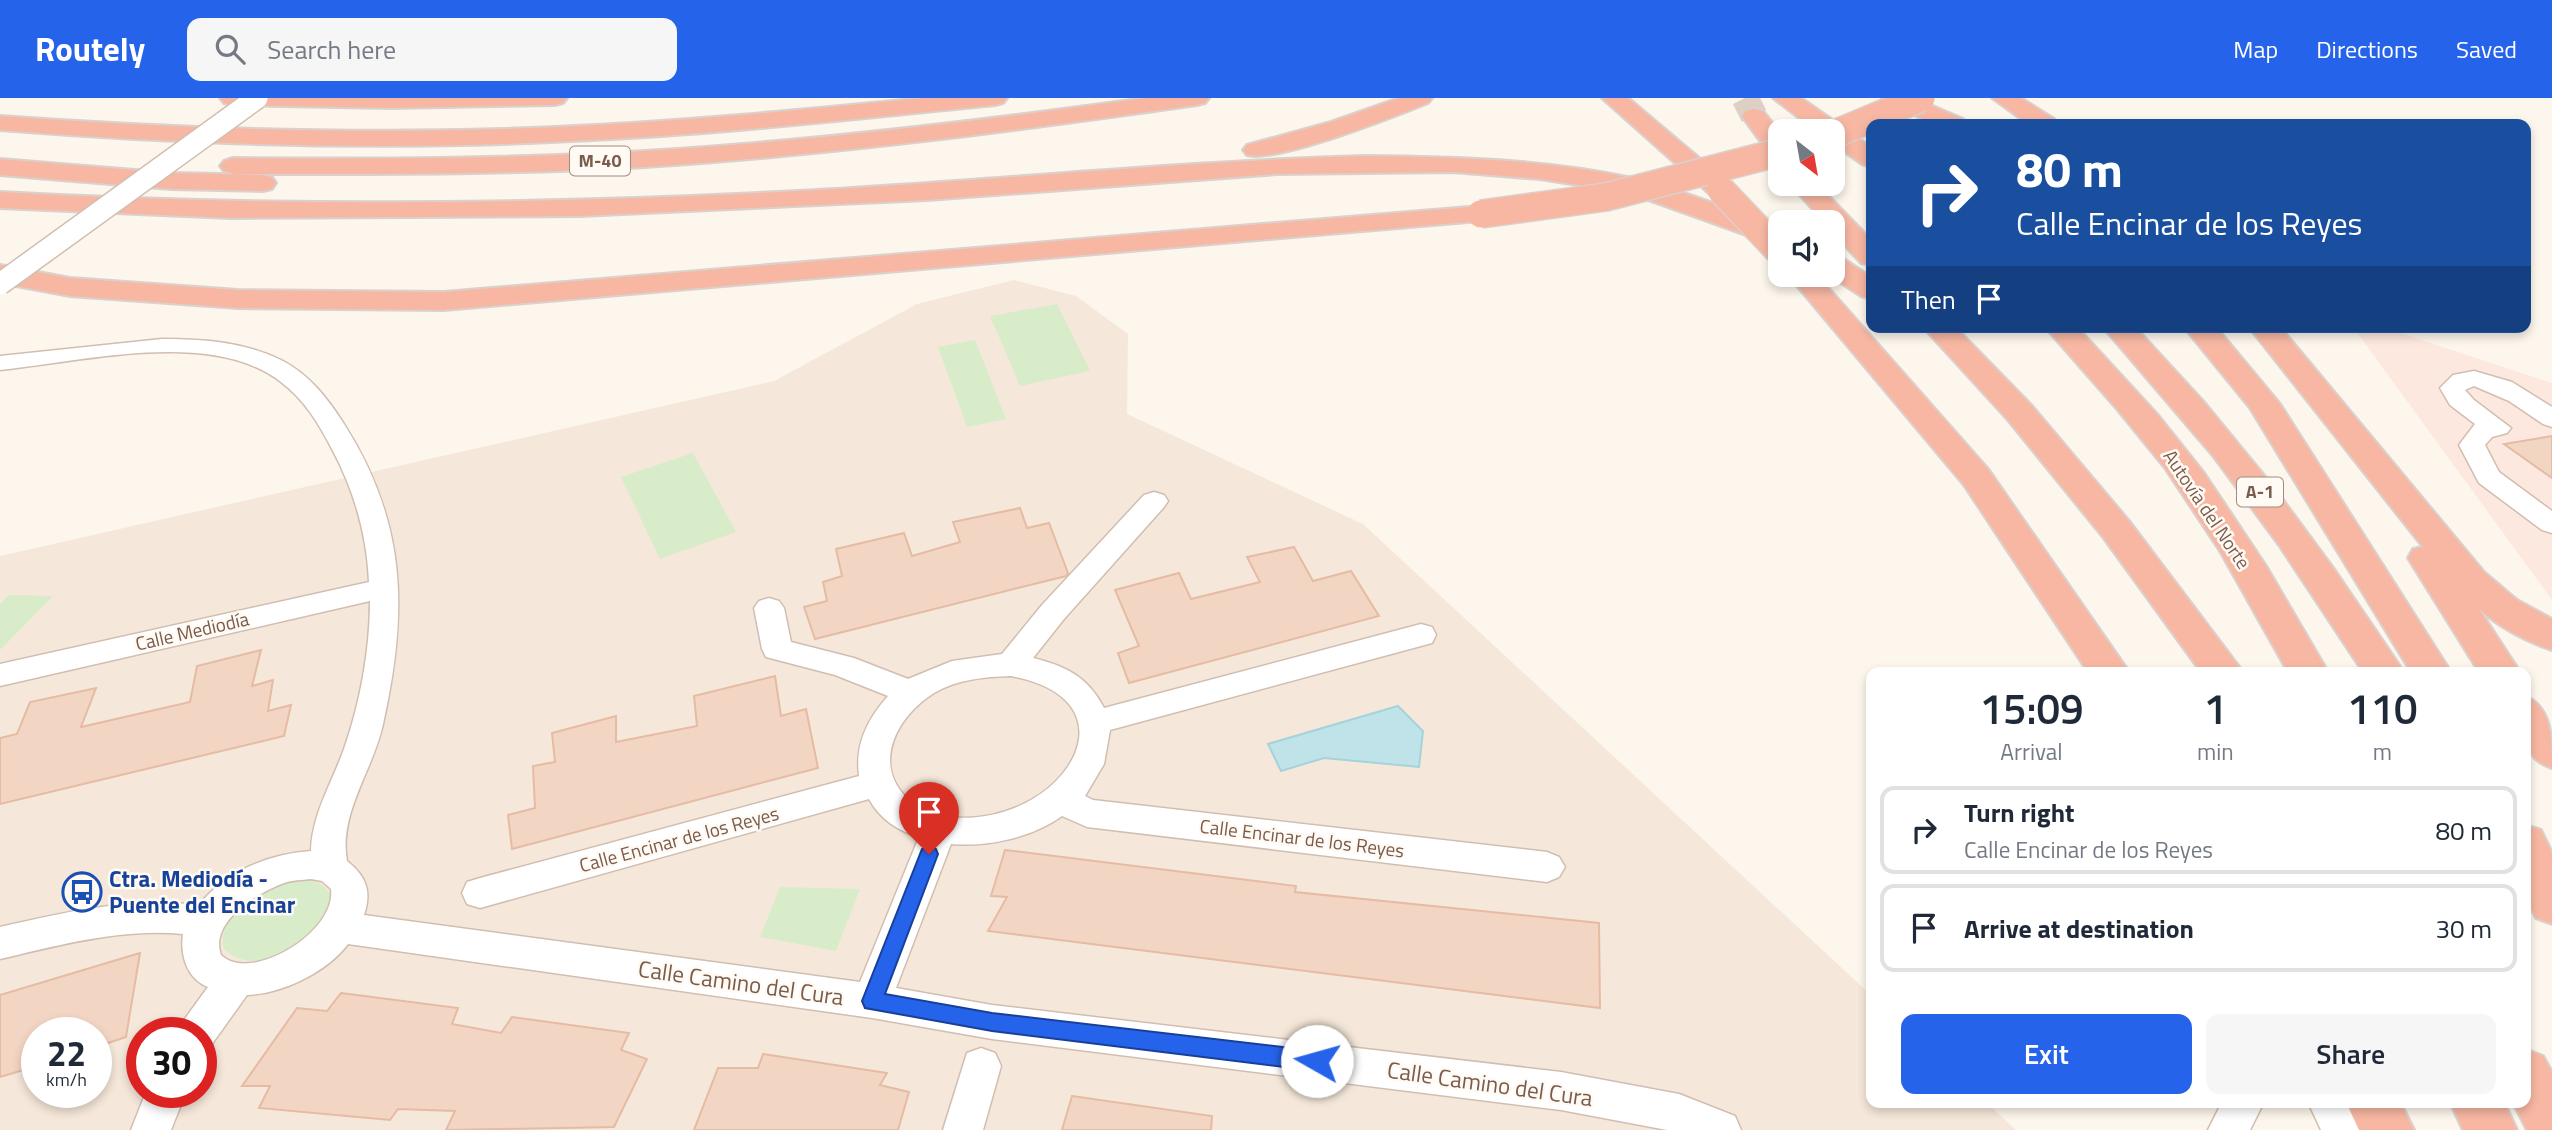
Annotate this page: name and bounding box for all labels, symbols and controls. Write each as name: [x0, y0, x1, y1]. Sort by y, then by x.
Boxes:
search box: [187, 18, 677, 81]
text: Routely: [35, 24, 145, 74]
icon: search: [211, 30, 249, 68]
text: Search here: [267, 30, 396, 69]
text: Map: [2233, 31, 2278, 67]
text: Directions: [2316, 31, 2418, 67]
text: Saved: [2456, 31, 2517, 67]
north arrow: [1768, 119, 1844, 196]
map controls: [1768, 119, 1845, 287]
text: 80 m: [2016, 131, 2123, 206]
road number: M-40: [570, 146, 630, 176]
icon: right: [1901, 147, 1992, 238]
text: Calle Encinar de los Reyes: [2016, 199, 2362, 247]
button: sound: [1768, 210, 1845, 287]
text: Then: [1901, 280, 1956, 319]
icon: arrive: [1970, 280, 2008, 318]
street label: Autovía del Norte: [2157, 443, 2258, 574]
road number: A-1: [2237, 478, 2283, 506]
street label: Calle Mediodía: [132, 603, 252, 658]
text: 15:09: [1979, 676, 2084, 740]
text: 1: [2204, 676, 2227, 740]
text: 110: [2347, 676, 2418, 740]
text: Arrival: [2000, 734, 2063, 769]
text: min: [2197, 734, 2234, 769]
text: m: [2373, 734, 2392, 769]
pin: [899, 782, 959, 854]
icon: arrive: [910, 793, 948, 831]
text: Turn right: [1964, 793, 2075, 832]
street label: Calle Encinar de los Reyes: [576, 798, 782, 879]
street label: Calle Encinar de los Reyes: [1198, 811, 1406, 864]
icon: right: [1905, 811, 1943, 849]
text: 80 m: [2435, 811, 2492, 850]
text: Calle Encinar de los Reyes: [1964, 832, 2213, 867]
place label: Ctra. Mediodía - Puente del Encinar: [109, 861, 296, 922]
bus stop icon: Ctra. Mediodía - Puente del Encinar: [61, 871, 103, 913]
icon: arrive: [1905, 909, 1943, 947]
text: Arrive at destination: [1964, 909, 2194, 948]
text: 30 m: [2435, 909, 2492, 948]
street label: Calle Camino del Cura: [636, 951, 847, 1014]
button: Exit: [1901, 1014, 2192, 1094]
button: Share: [2206, 1014, 2496, 1094]
speed limit sign: 30: [126, 1017, 217, 1108]
position arrow: [1280, 1024, 1354, 1098]
text: 22: [47, 1026, 86, 1080]
street label: Calle Camino del Cura: [1385, 1052, 1596, 1115]
text: km/h: [46, 1066, 87, 1093]

